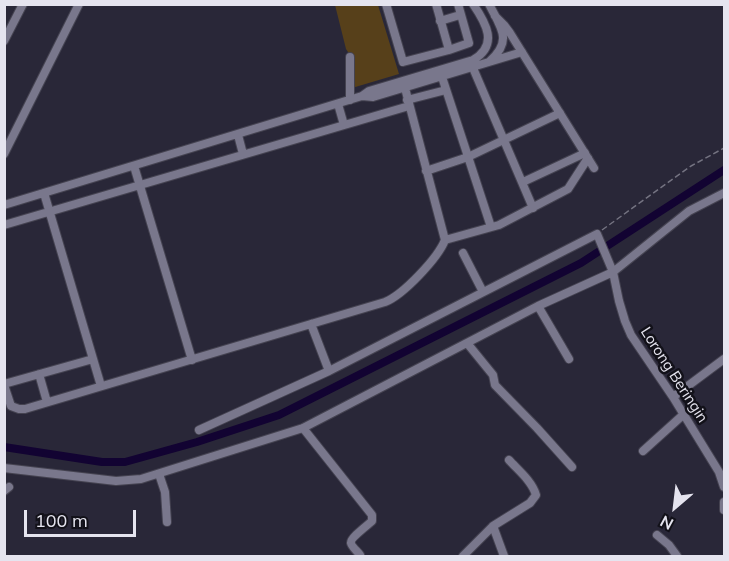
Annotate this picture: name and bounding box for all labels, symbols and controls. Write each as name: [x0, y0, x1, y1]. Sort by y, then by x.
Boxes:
street label: Lorong Beringin: [637, 324, 711, 426]
north arrow: [645, 477, 705, 537]
scale bar: [27, 498, 140, 536]
text: 100 m: [35, 509, 88, 532]
text: N: [657, 511, 677, 535]

